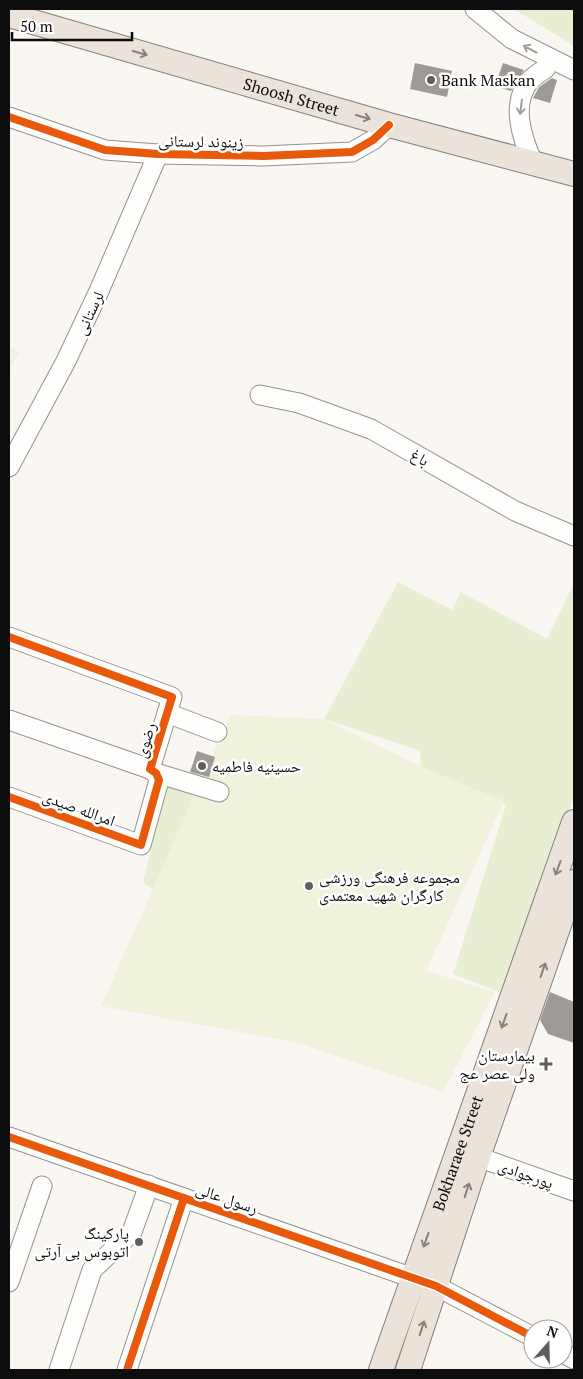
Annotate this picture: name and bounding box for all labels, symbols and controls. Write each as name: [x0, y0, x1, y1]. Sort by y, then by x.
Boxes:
scale bar: [12, 10, 132, 42]
text: 50 m: [20, 16, 53, 36]
one-way arrow: [523, 44, 538, 54]
one-way arrow: [131, 48, 147, 58]
place label: Bank Maskan: [441, 69, 536, 91]
street label: Shoosh Street: [241, 72, 342, 121]
marker: Bank Maskan: [425, 74, 437, 86]
one-way arrow: [515, 98, 525, 114]
one-way arrow: [355, 113, 371, 123]
street label: زینوند لرستانی: [158, 129, 244, 153]
street label: لرستانی: [69, 288, 109, 338]
street label: باغ: [407, 443, 433, 471]
street label: رضوی: [129, 720, 161, 760]
place label: حسینیه فاطمیه: [212, 755, 301, 777]
marker: حسینیه فاطمیه: [196, 760, 208, 772]
street label: امرالله صیدی: [40, 785, 118, 831]
one-way arrow: [553, 859, 562, 875]
place label: مجموعه فرهنگی ورزشی کارگران شهید معتمدی: [319, 866, 460, 906]
marker: مجموعه فرهنگی ورزشی کارگران شهید معتمدی: [303, 880, 315, 892]
one-way arrow: [539, 963, 548, 978]
one-way arrow: [499, 1013, 508, 1028]
place label: بیمارستان ولی عصر عج: [460, 1044, 535, 1084]
marker: بیمارستان ولی عصر عج: [539, 1057, 553, 1071]
street label: Bokharaee Street: [427, 1092, 488, 1214]
street label: پورجوادی: [495, 1154, 557, 1194]
street label: رسول عالی: [193, 1177, 261, 1219]
one-way arrow: [463, 1182, 473, 1198]
place label: پارکینگ اتوبوس بی آرتی: [34, 1222, 129, 1262]
one-way arrow: [421, 1232, 430, 1247]
marker: پارکینگ اتوبوس بی آرتی: [133, 1236, 145, 1248]
north arrow: [523, 1319, 573, 1369]
one-way arrow: [417, 1320, 427, 1336]
text: N: [544, 1321, 561, 1342]

